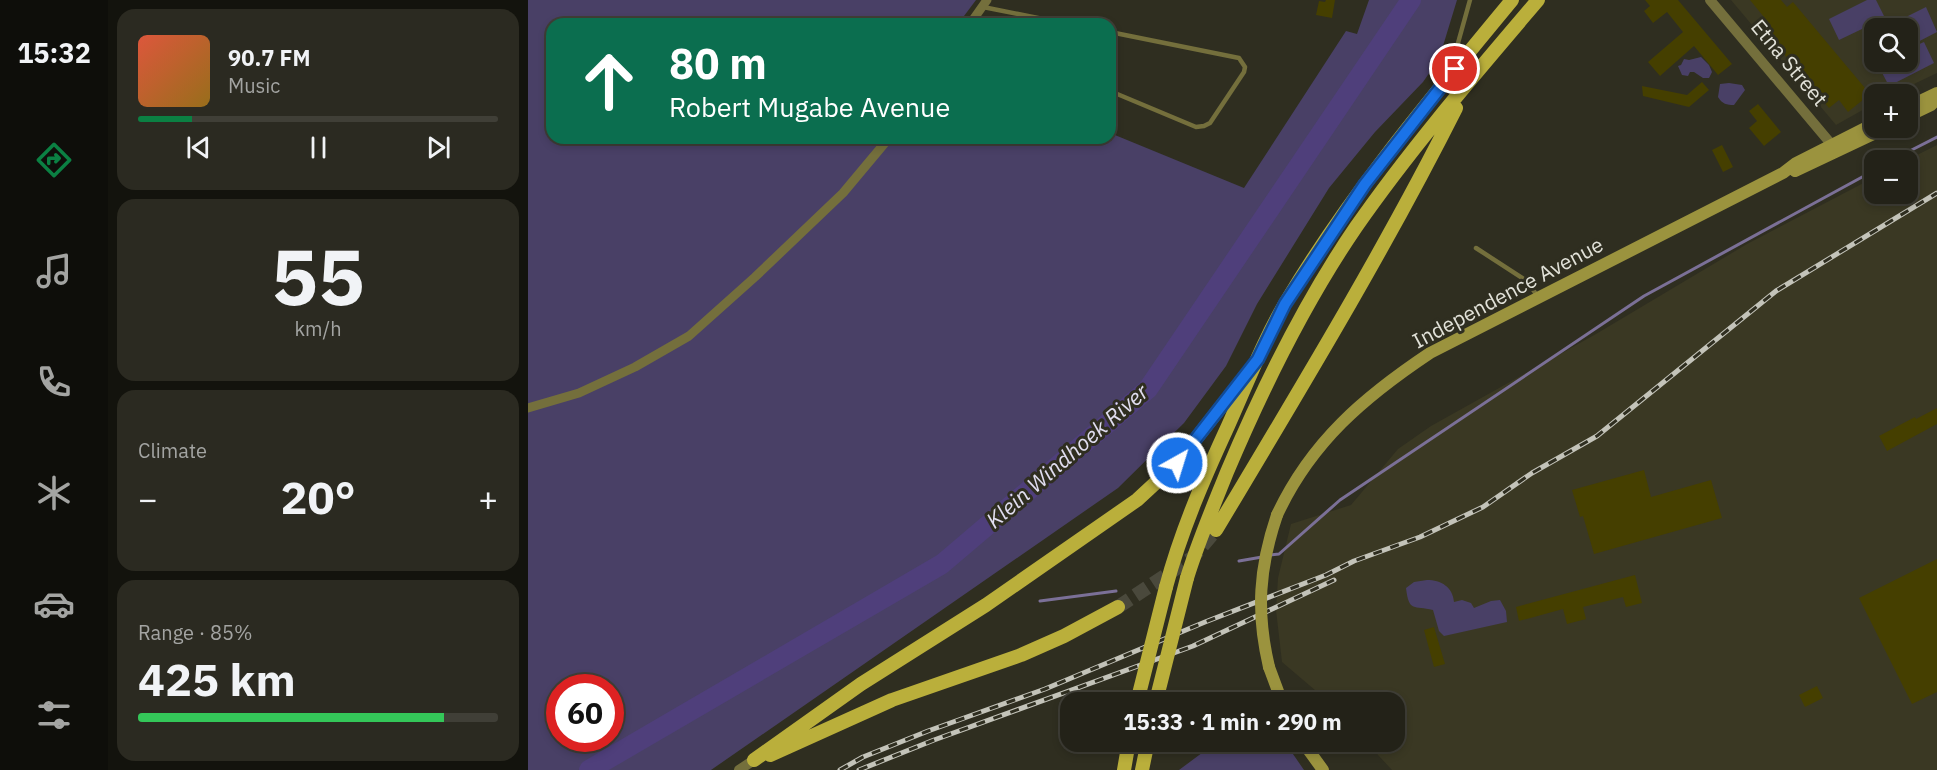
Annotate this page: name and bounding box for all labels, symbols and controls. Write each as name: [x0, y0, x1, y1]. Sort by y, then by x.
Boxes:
street label: Etna Street: [1745, 13, 1834, 112]
map controls: [1864, 18, 1918, 204]
button: search: [1864, 18, 1918, 72]
text: 15:32: [17, 35, 91, 70]
text: 80 m: [669, 36, 767, 91]
icon: ahead: [570, 42, 648, 120]
text: 90.7 FM: [228, 43, 311, 72]
pin: [1429, 43, 1480, 94]
icon: arrive: [1438, 52, 1471, 85]
text: Music: [228, 72, 280, 99]
button: +: [1864, 84, 1918, 138]
text: Robert Mugabe Avenue: [669, 89, 950, 124]
icon: previous: [182, 131, 215, 164]
icon: pause: [302, 131, 335, 164]
icon: next: [422, 131, 455, 164]
icon: directions: [33, 139, 75, 181]
button: −: [1864, 150, 1918, 204]
text: 55: [271, 225, 365, 326]
street label: Independence Avenue: [1407, 230, 1608, 354]
icon: music: [33, 250, 75, 292]
text: km/h: [294, 315, 342, 342]
icon: phone: [33, 361, 75, 403]
water label: Klein Windhoek River: [980, 377, 1155, 534]
position arrow: [1145, 431, 1209, 495]
text: Climate: [138, 437, 207, 464]
text: 20°: [280, 468, 356, 526]
icon: climate: [33, 472, 75, 514]
text: −: [138, 477, 158, 520]
text: +: [478, 477, 498, 520]
icon: car: [33, 583, 75, 625]
text: Range · 85%: [138, 619, 253, 646]
text: 425 km: [138, 650, 296, 708]
speed limit sign: 60: [546, 674, 624, 752]
icon: filters: [33, 694, 75, 736]
text: 15:33 · 1 min · 290 m: [1123, 707, 1342, 736]

